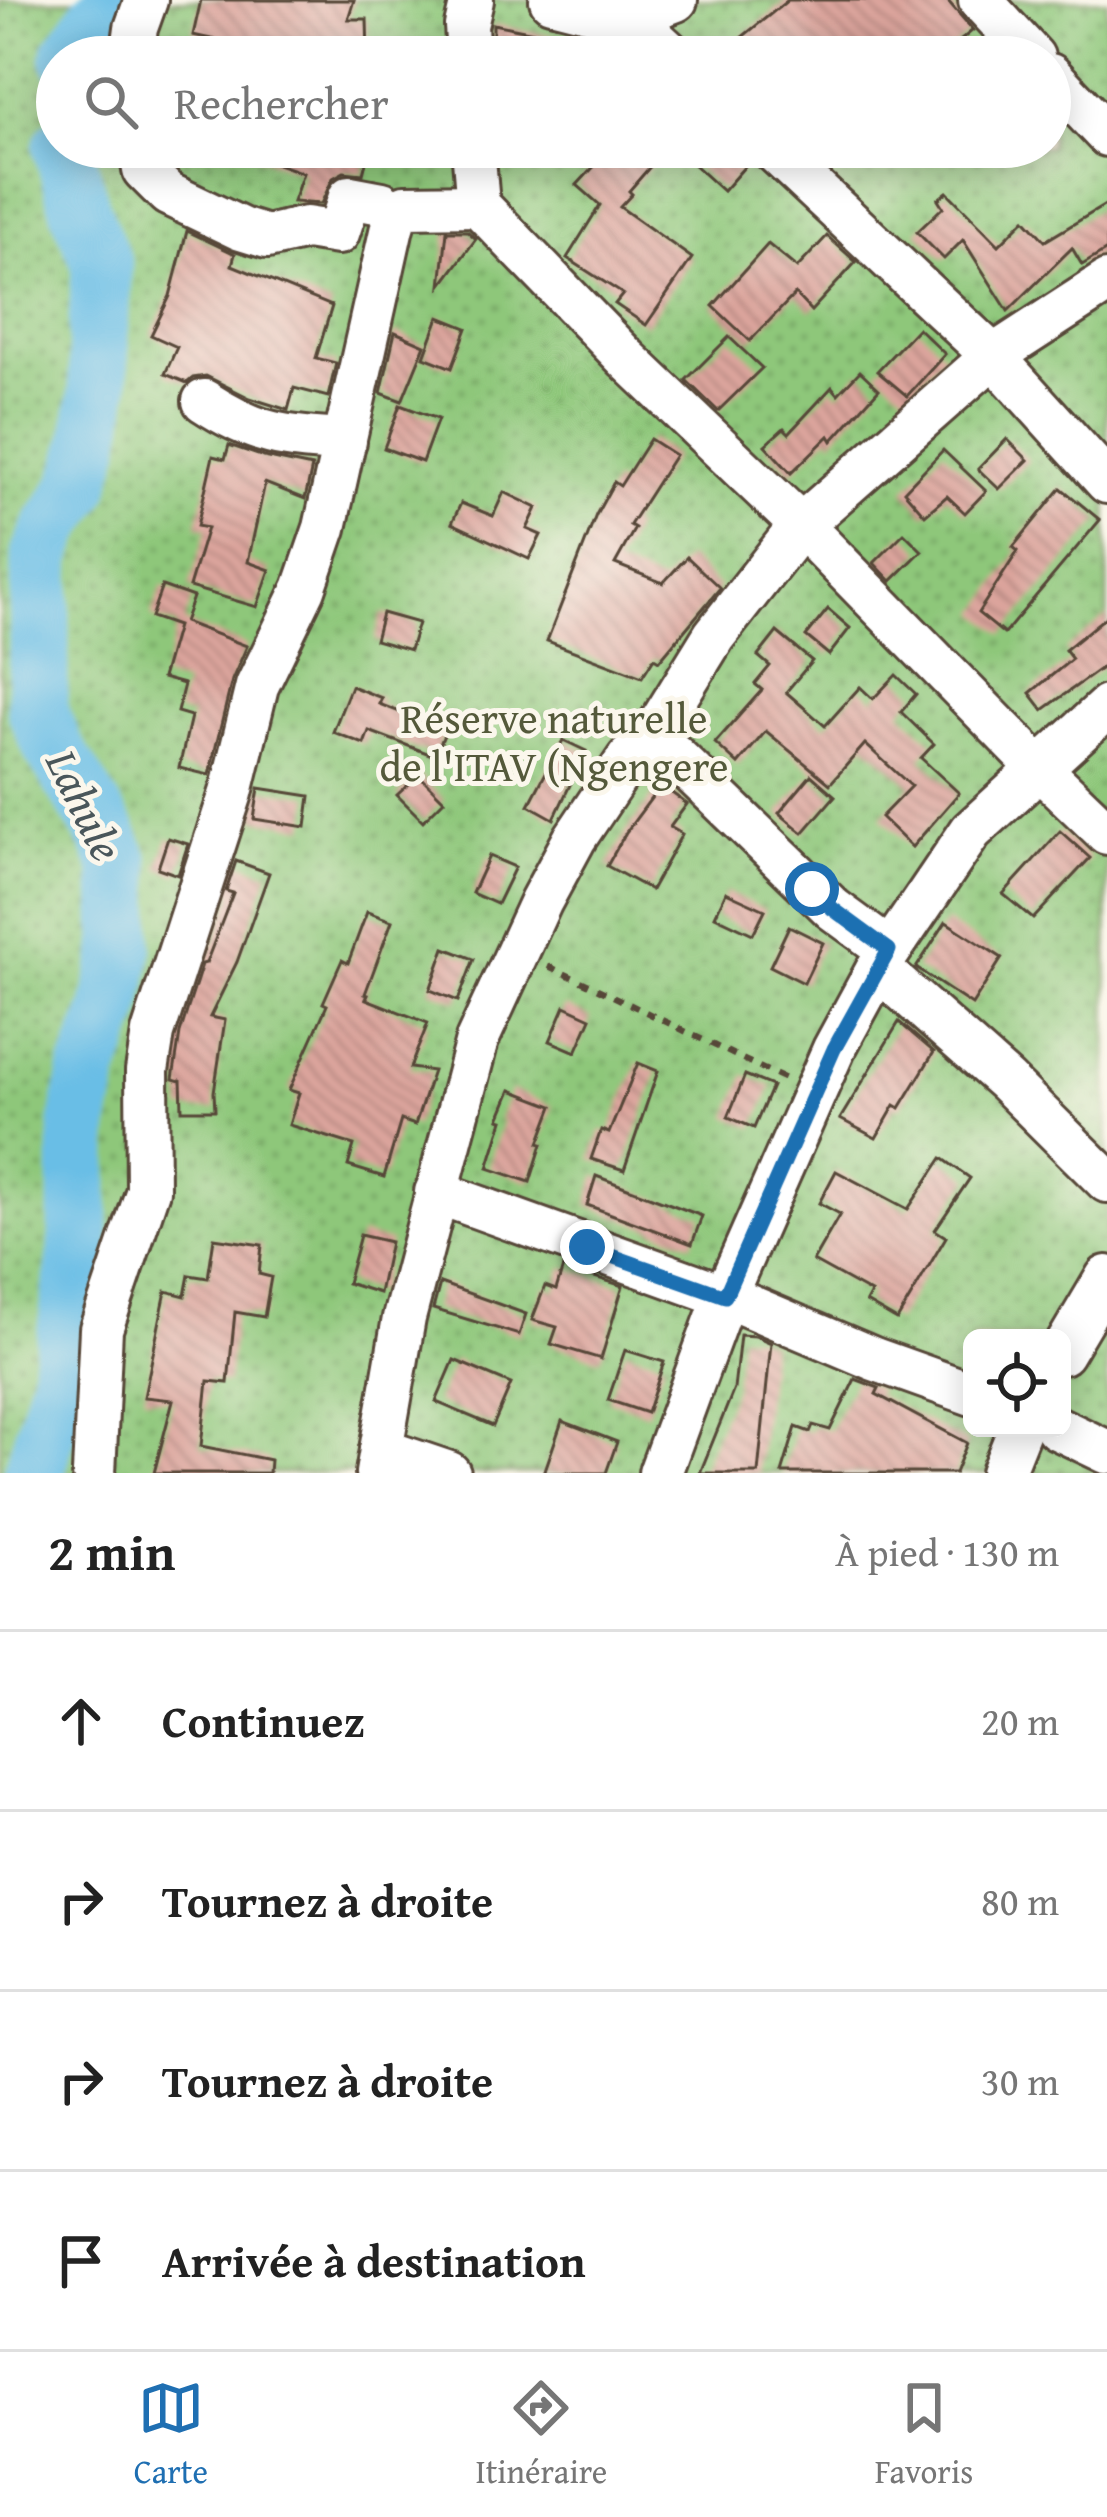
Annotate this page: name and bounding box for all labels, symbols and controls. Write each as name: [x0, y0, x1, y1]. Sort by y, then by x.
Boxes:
search box: [36, 36, 1071, 168]
icon: search: [78, 69, 144, 135]
text: Rechercher: [174, 70, 389, 135]
park label: Réserve naturelle de l'ITAV (Ngengere: [379, 687, 729, 796]
water label: Lahule: [30, 737, 140, 871]
route start: [785, 862, 839, 916]
route end: [560, 1220, 614, 1274]
map controls: [963, 1329, 1071, 1437]
button: locate: [963, 1329, 1071, 1437]
text: 2 min: [48, 1514, 175, 1589]
text: À pied · 130 m: [835, 1523, 1059, 1580]
icon: ahead: [48, 1688, 114, 1754]
text: Continuez: [162, 1688, 365, 1753]
text: 20 m: [981, 1692, 1059, 1749]
icon: right: [48, 1868, 114, 1934]
text: Tournez à droite: [162, 1868, 493, 1933]
text: 80 m: [981, 1872, 1059, 1929]
icon: right: [48, 2048, 114, 2114]
text: Tournez à droite: [162, 2048, 493, 2113]
text: 30 m: [981, 2052, 1059, 2109]
icon: arrive: [48, 2228, 114, 2294]
text: Arrivée à destination: [162, 2228, 586, 2293]
tab: Carte: [134, 2375, 208, 2495]
tab: Itinéraire: [475, 2375, 607, 2495]
tab: Favoris: [875, 2375, 973, 2495]

